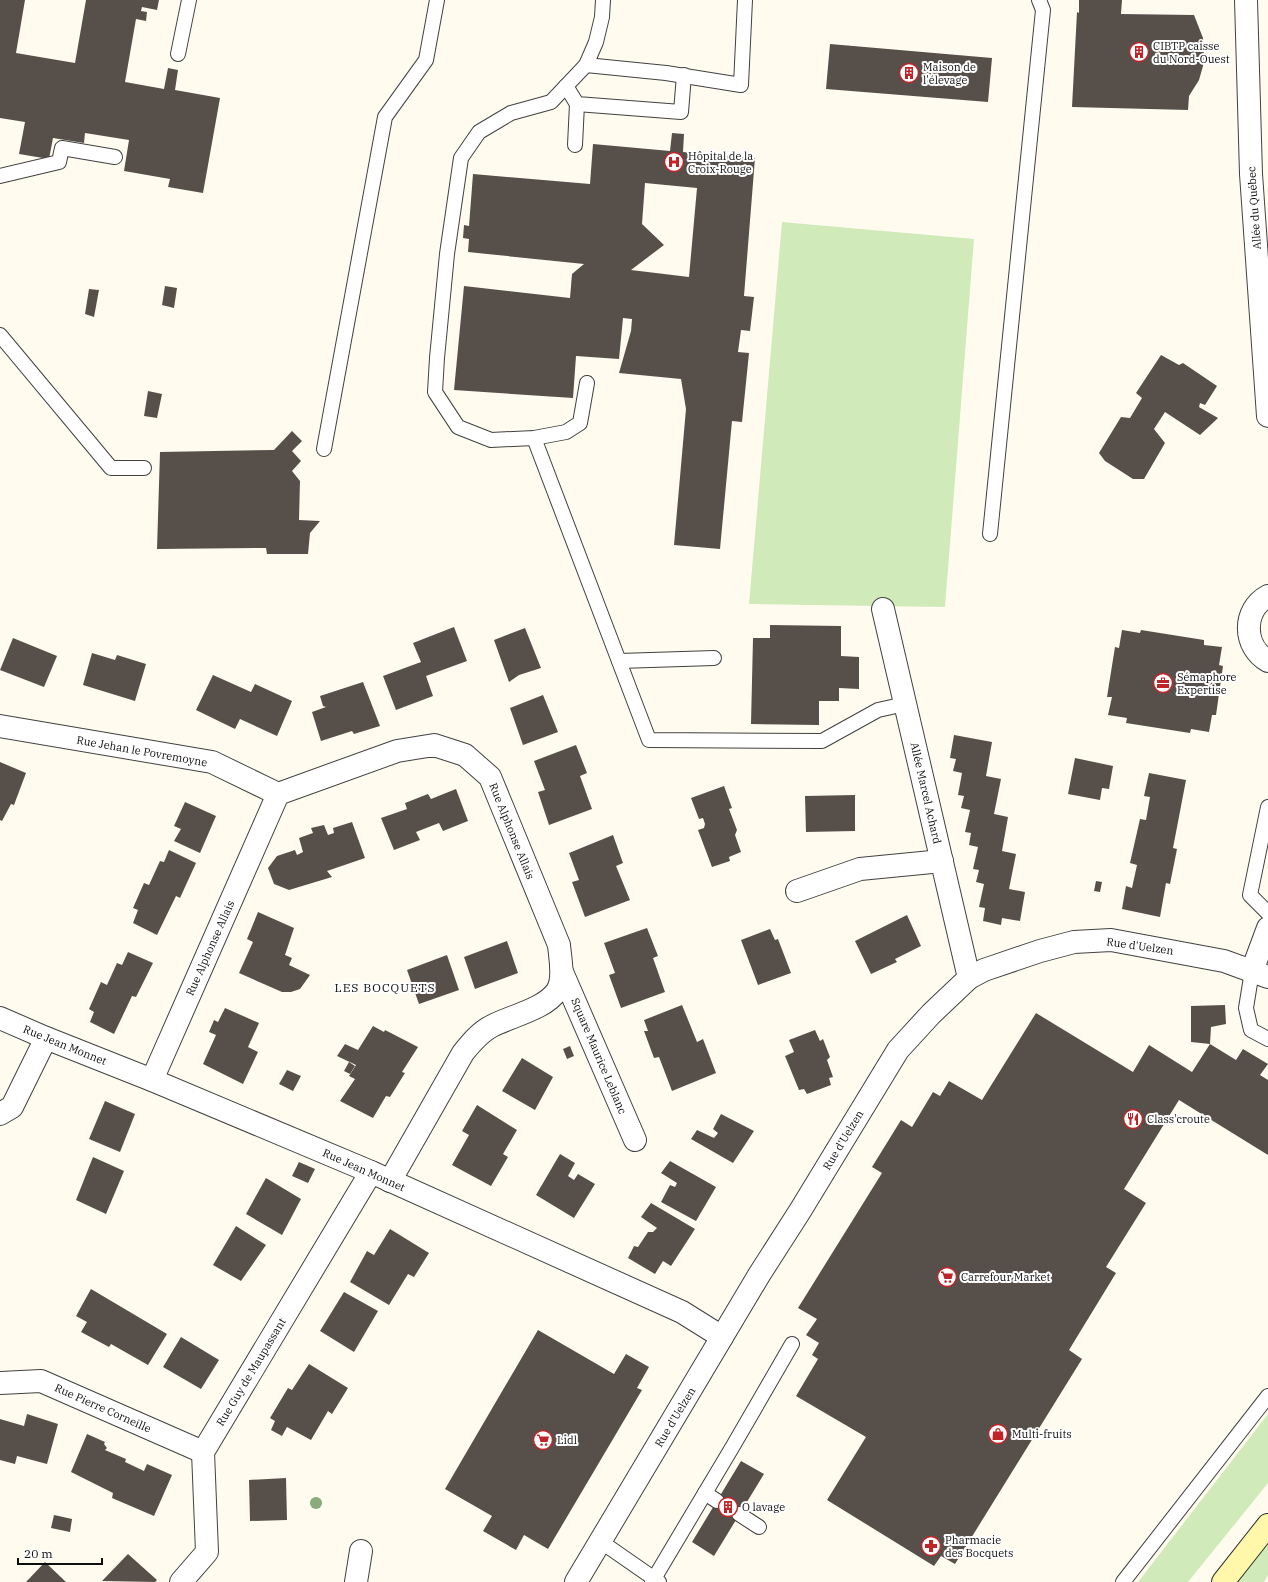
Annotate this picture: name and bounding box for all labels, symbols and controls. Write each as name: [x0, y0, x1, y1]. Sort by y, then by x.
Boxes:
place label: CIBTP caisse du Nord-Ouest: [1153, 39, 1230, 66]
building icon: CIBTP caisse du Nord-Ouest: [1128, 41, 1150, 63]
place label: Maison de l'élevage: [923, 60, 976, 87]
building icon: Maison de l'élevage: [898, 62, 920, 84]
place label: Hôpital de la Croix-Rouge: [688, 149, 753, 176]
hospital icon: Hôpital de la Croix-Rouge: [663, 151, 685, 173]
street label: Allée du Québec: [1244, 166, 1264, 250]
place label: Sémaphore Expertise: [1177, 670, 1237, 697]
office icon: Sémaphore Expertise: [1152, 672, 1174, 694]
street label: Rue Jehan le Povremoyne: [76, 733, 209, 769]
street label: Allée Marcel Achard: [908, 741, 945, 845]
street label: Rue Alphonse Allais: [486, 781, 538, 881]
street label: Rue Alphonse Allais: [183, 898, 237, 998]
street label: Rue d'Uelzen: [1106, 934, 1174, 958]
district label: LES BOCQUETS: [335, 980, 435, 995]
street label: Square Maurice Leblanc: [568, 996, 630, 1117]
street label: Rue Jean Monnet: [21, 1022, 109, 1068]
street label: Rue d'Uelzen: [820, 1107, 866, 1173]
restaurant icon: Class'croute: [1122, 1108, 1144, 1130]
place label: Class'croute: [1147, 1112, 1210, 1126]
street label: Rue Jean Monnet: [321, 1146, 407, 1194]
supermarket icon: Carrefour Market: [936, 1266, 958, 1288]
place label: Carrefour Market: [961, 1270, 1050, 1284]
street label: Rue Guy de Maupassant: [213, 1315, 289, 1429]
street label: Rue Pierre Corneille: [53, 1380, 153, 1436]
street label: Rue d'Uelzen: [652, 1384, 698, 1450]
shop icon: Multi-fruits: [987, 1423, 1009, 1445]
place label: Multi-fruits: [1012, 1427, 1072, 1441]
supermarket icon: Lidl: [532, 1429, 554, 1451]
place label: Lidl: [557, 1433, 577, 1447]
building icon: O lavage: [717, 1496, 739, 1518]
place label: O lavage: [742, 1500, 785, 1514]
place label: Pharmacie des Bocquets: [945, 1533, 1013, 1560]
pharmacy icon: Pharmacie des Bocquets: [920, 1535, 942, 1557]
scale bar: [18, 1540, 102, 1566]
text: 20 m: [24, 1546, 53, 1561]

